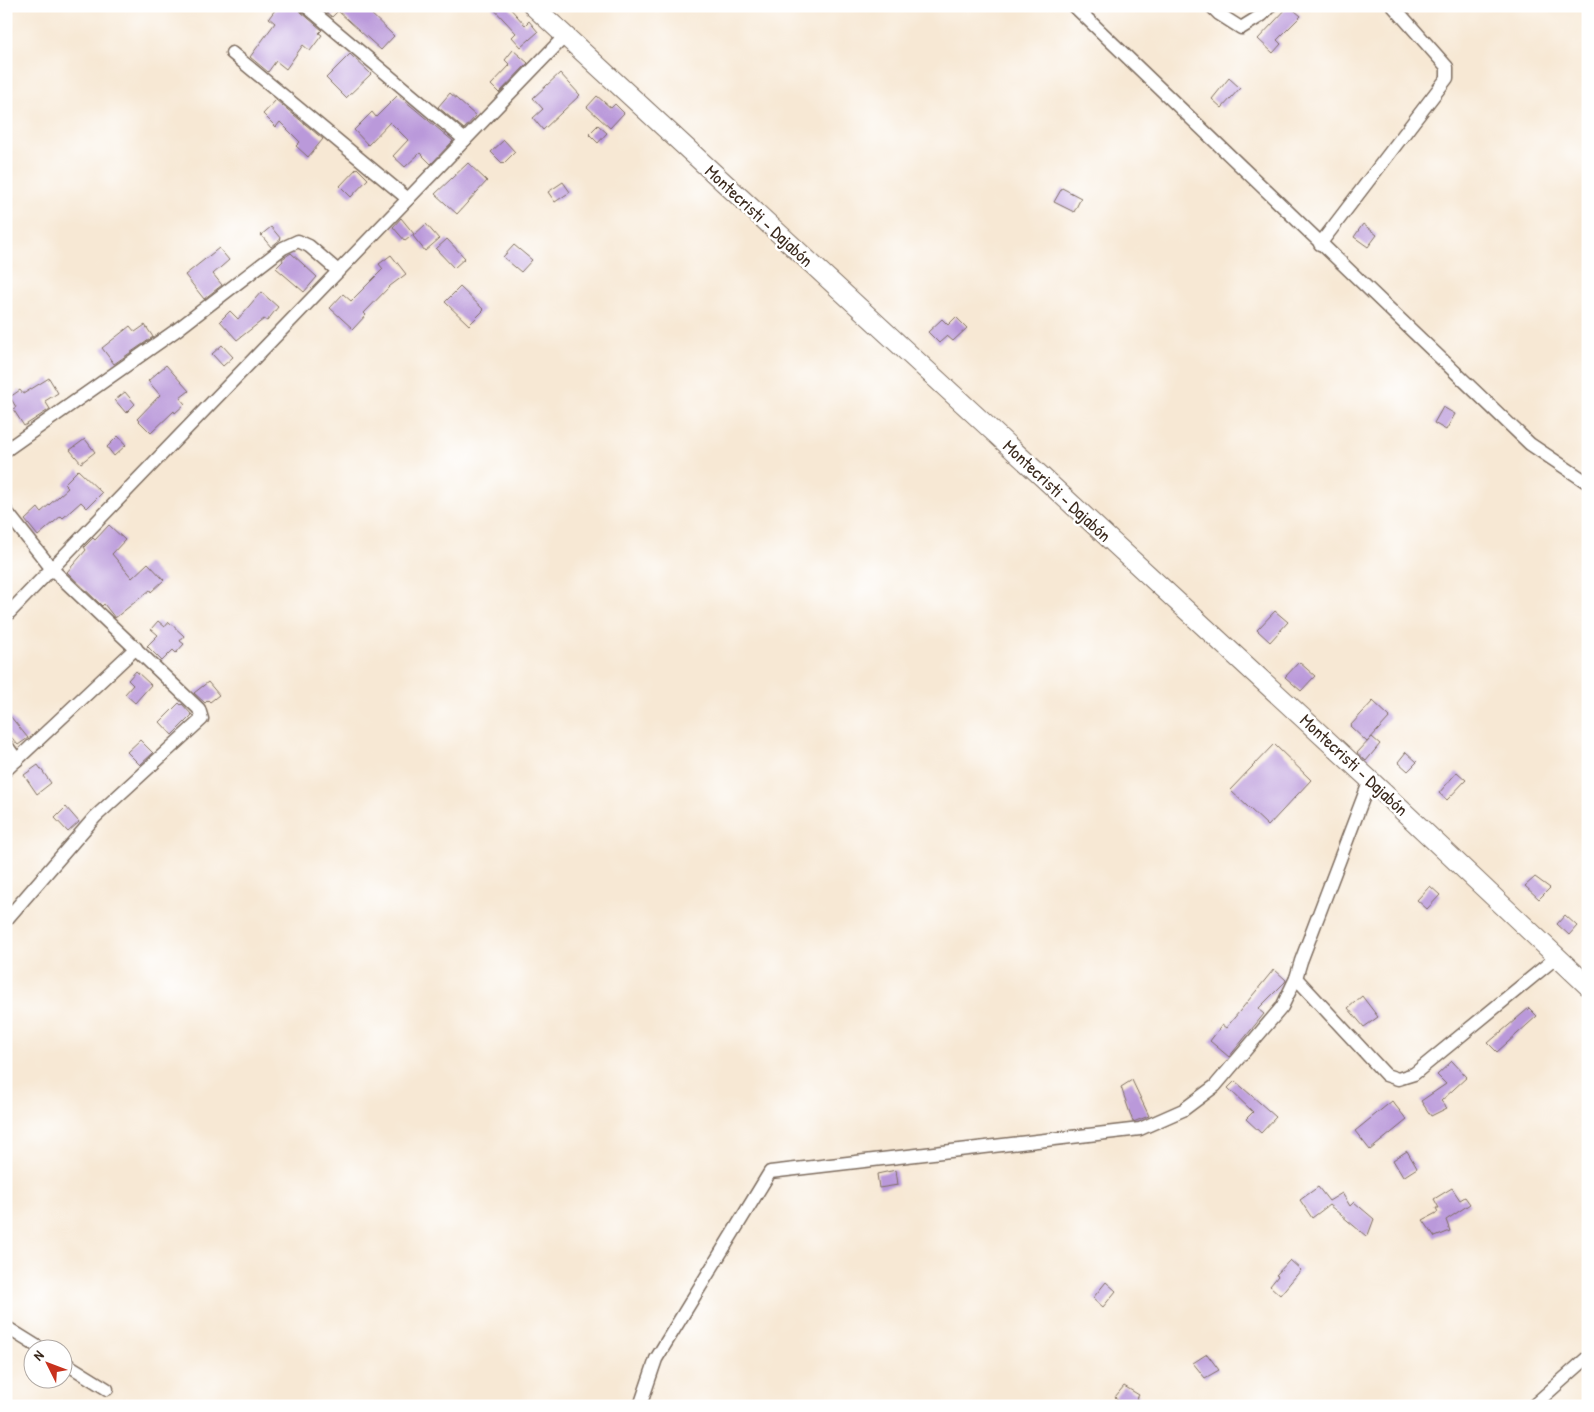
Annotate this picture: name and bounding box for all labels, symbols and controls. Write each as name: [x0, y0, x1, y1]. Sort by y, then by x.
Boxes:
street label: Montecristi - Dajabón: [700, 159, 819, 272]
street label: Montecristi - Dajabón: [998, 434, 1117, 547]
street label: Montecristi - Dajabón: [1295, 708, 1414, 821]
north arrow: [22, 1340, 72, 1390]
text: N: [28, 1345, 48, 1364]

